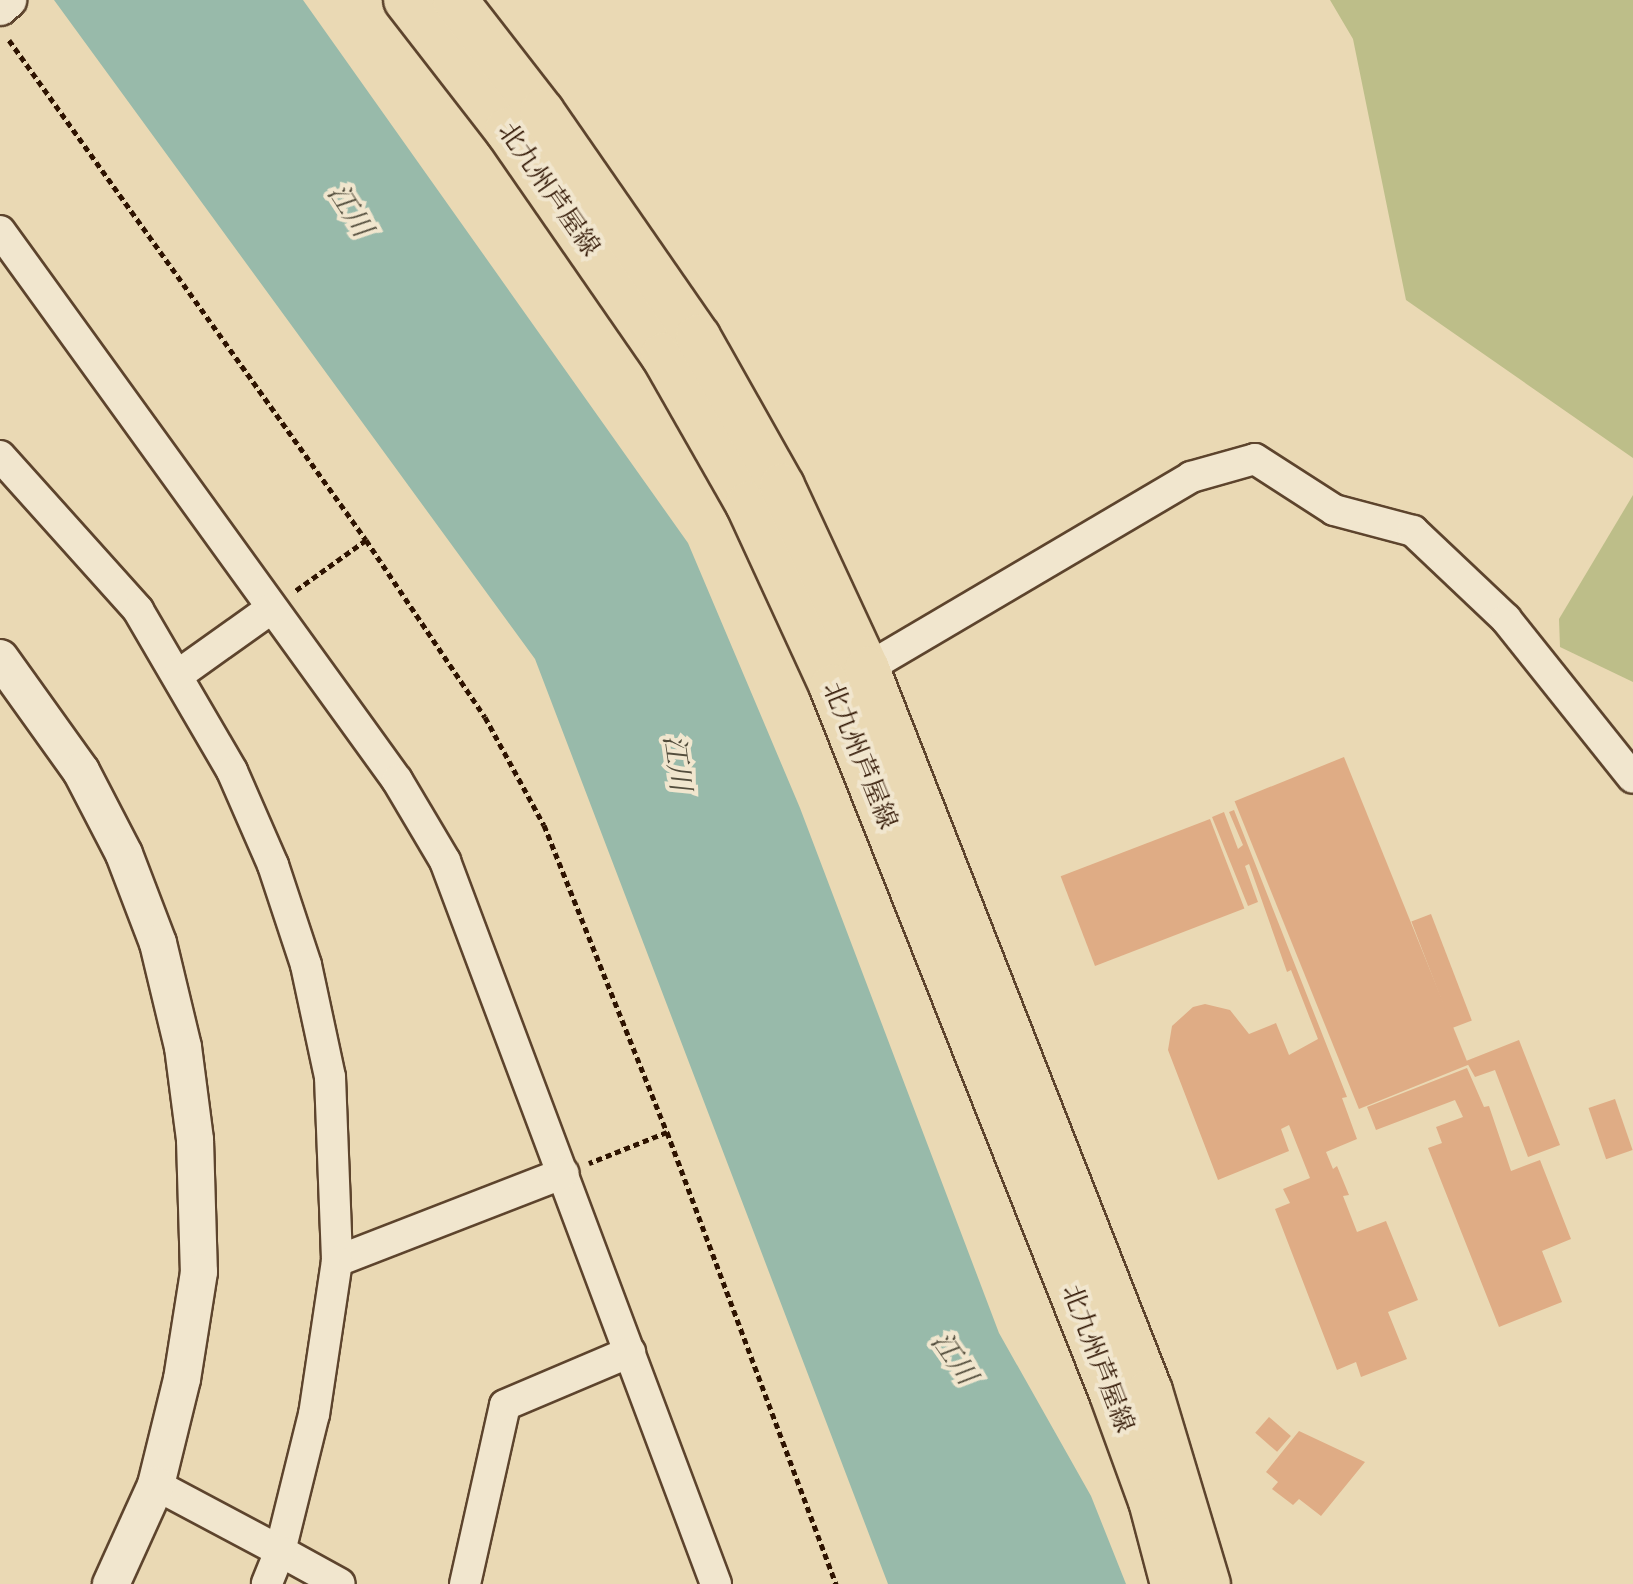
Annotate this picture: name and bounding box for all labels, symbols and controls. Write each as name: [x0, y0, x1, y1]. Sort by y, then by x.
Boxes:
street label: 北九州芦屋線: [490, 117, 606, 263]
water label: 江川: [320, 178, 378, 244]
street label: 北九州芦屋線: [815, 678, 903, 834]
water label: 江川: [655, 733, 697, 793]
street label: 北九州芦屋線: [1054, 1281, 1140, 1437]
water label: 江川: [923, 1326, 983, 1392]

